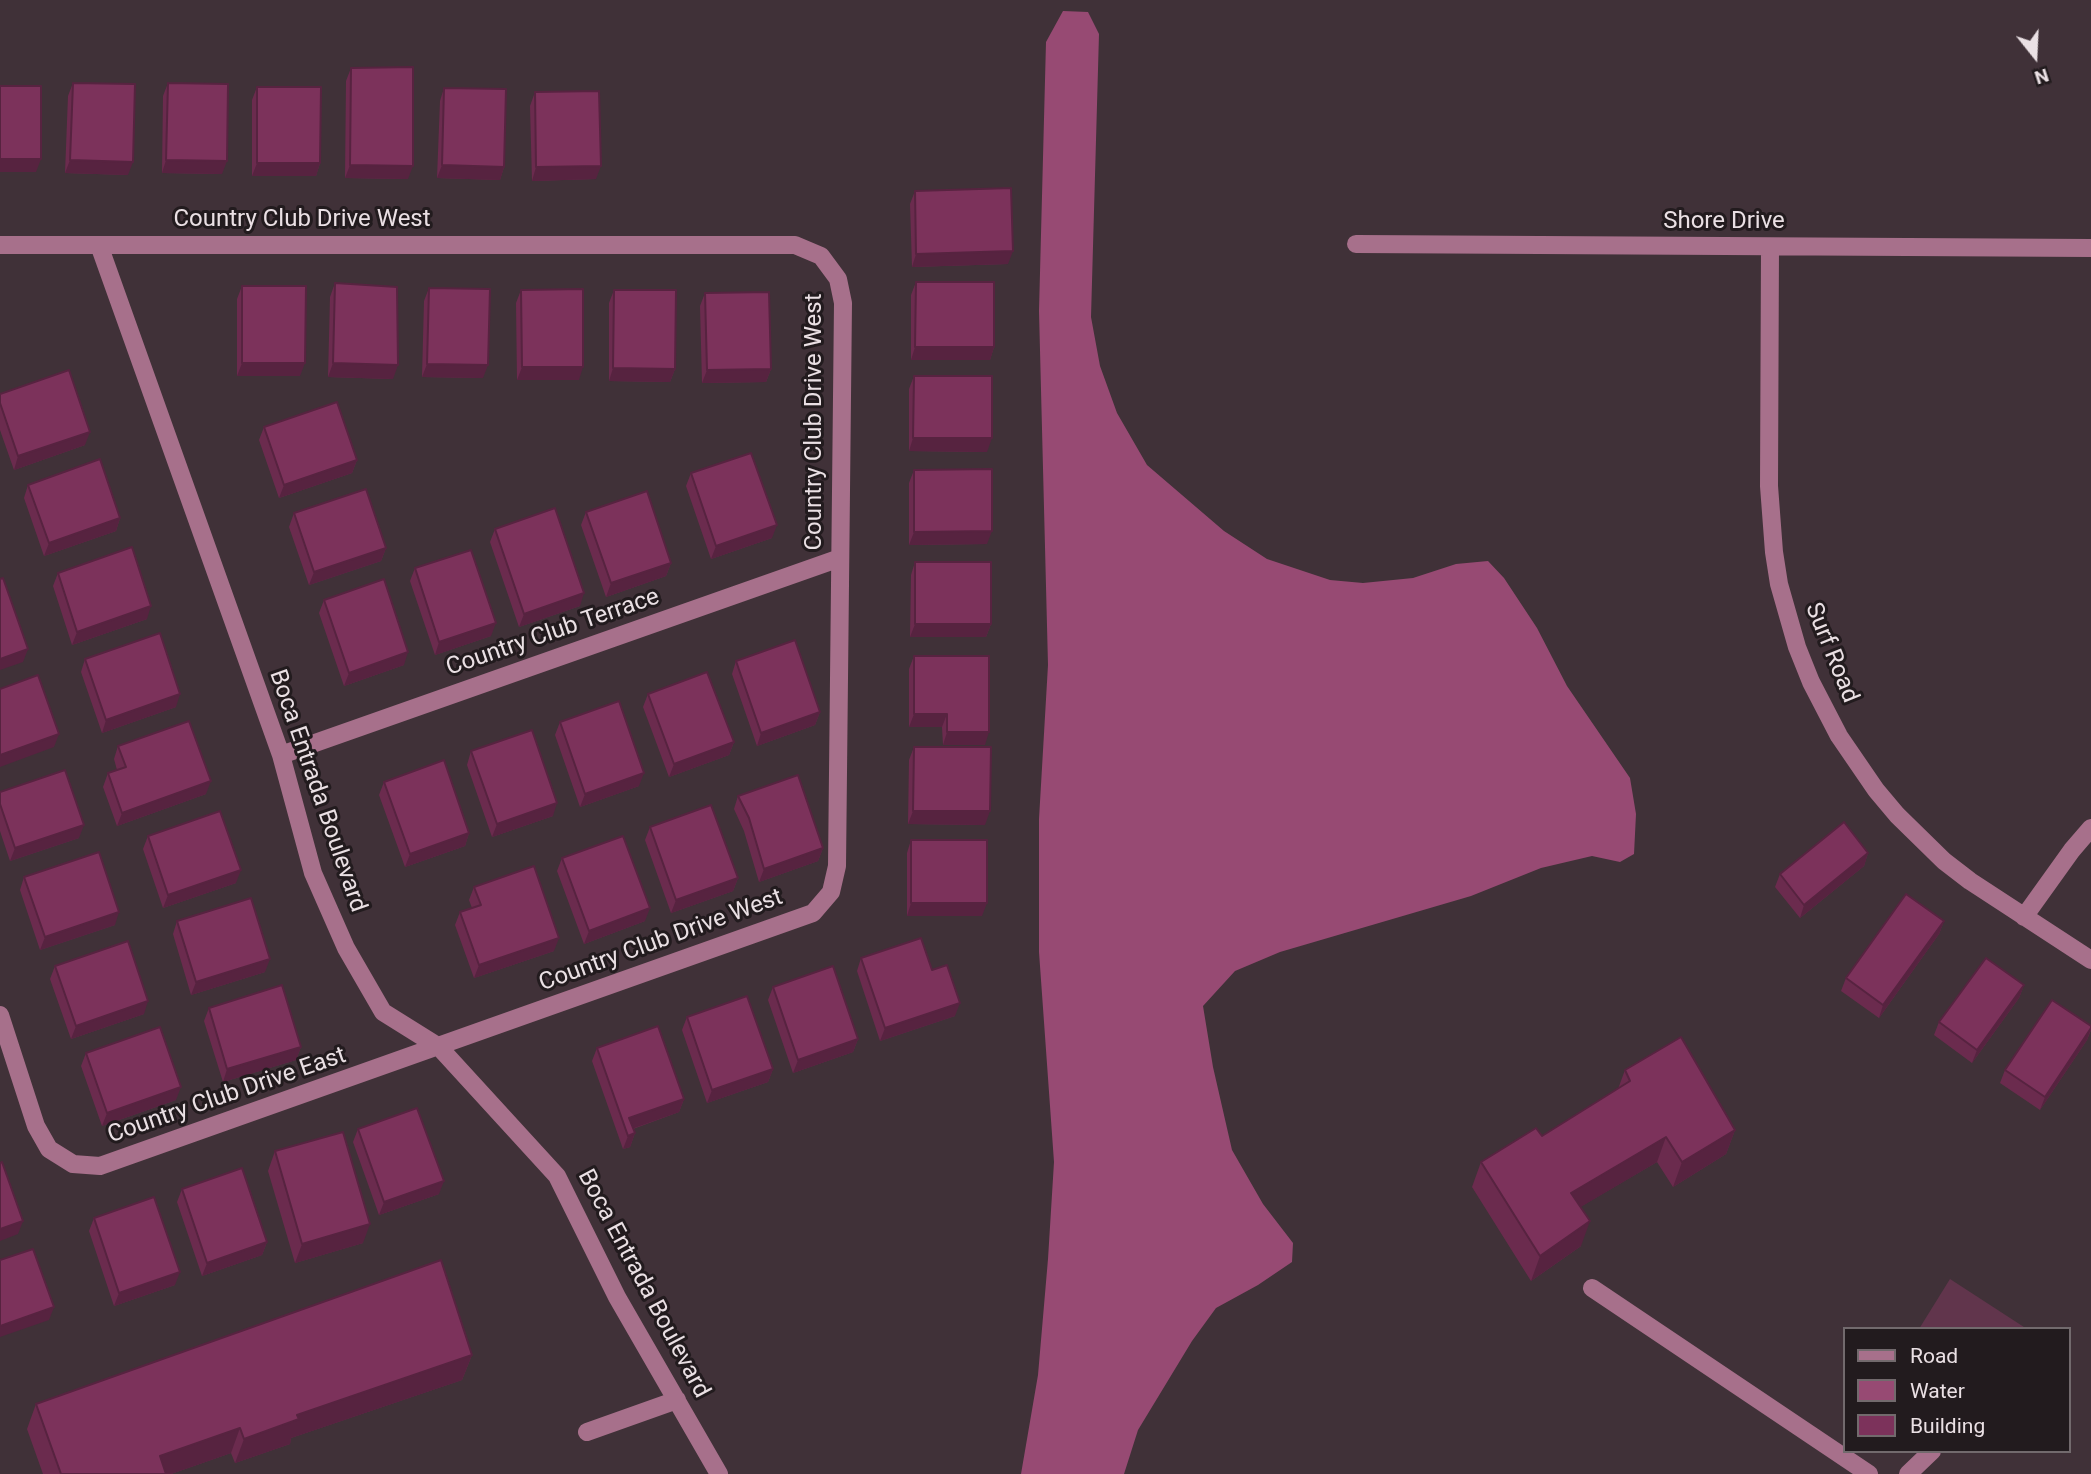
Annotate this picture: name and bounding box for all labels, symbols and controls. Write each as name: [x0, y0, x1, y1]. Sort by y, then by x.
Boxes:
north arrow: [2000, 21, 2070, 91]
text: N: [2032, 63, 2052, 89]
street label: Country Club Drive West: [173, 206, 431, 234]
street label: Shore Drive: [1663, 208, 1785, 236]
street label: Country Club Drive West: [801, 293, 829, 551]
street label: Country Club Terrace: [443, 583, 663, 683]
street label: Surf Road: [1798, 599, 1864, 707]
street label: Boca Entrada Boulevard: [262, 666, 372, 916]
street label: Country Club Drive West: [535, 883, 787, 999]
street label: Country Club Drive East: [104, 1042, 350, 1150]
street label: Boca Entrada Boulevard: [571, 1165, 715, 1403]
legend: [1842, 1327, 2070, 1453]
text: Road: [1910, 1344, 1958, 1368]
text: Water: [1910, 1379, 1965, 1403]
text: Building: [1910, 1414, 1985, 1438]

